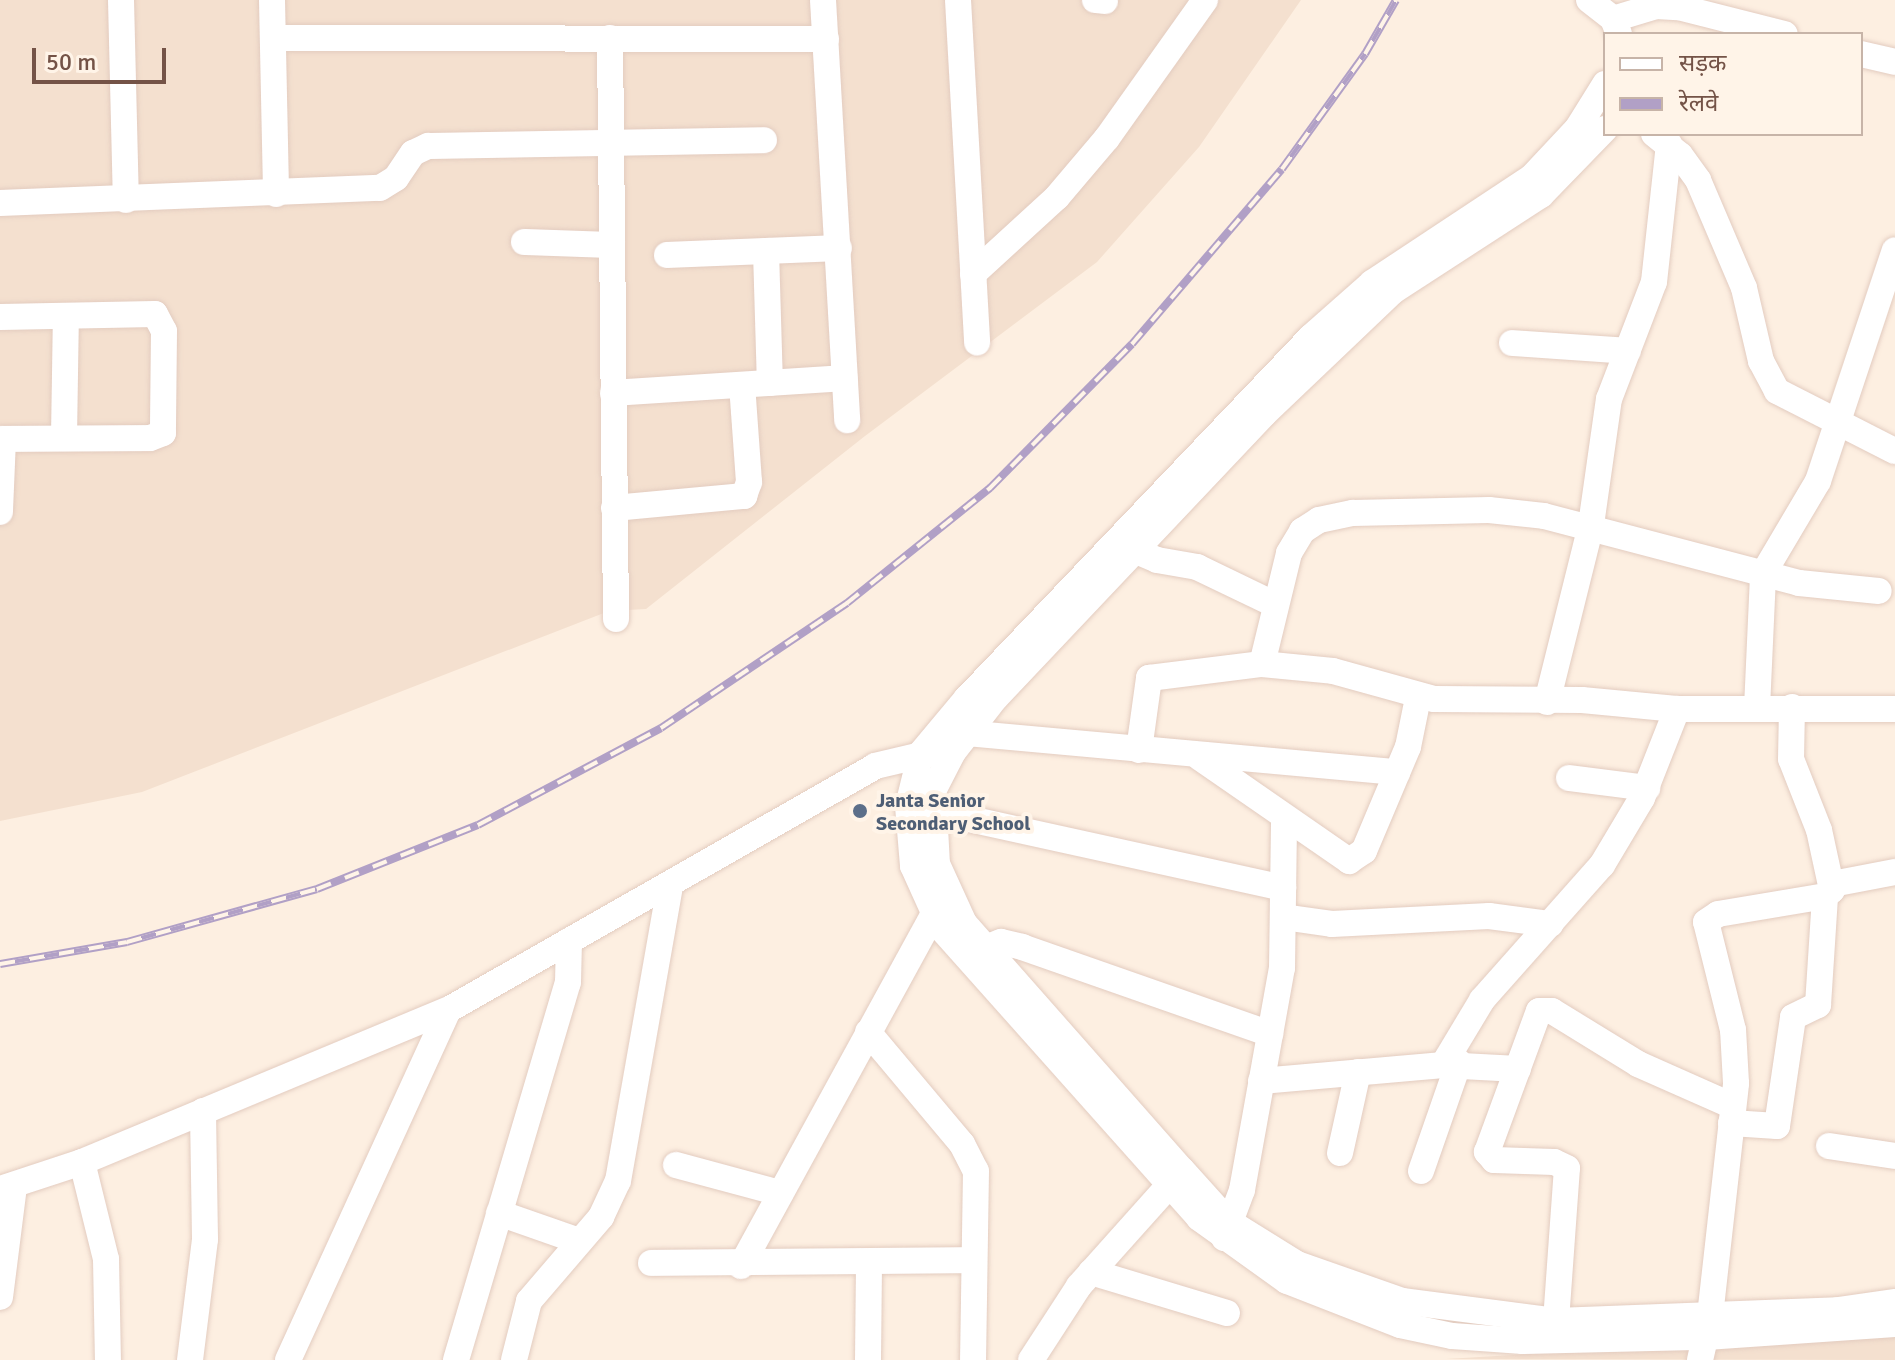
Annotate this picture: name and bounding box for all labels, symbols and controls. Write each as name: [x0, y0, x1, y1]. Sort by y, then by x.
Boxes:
scale bar: [36, 32, 170, 82]
legend: [1603, 32, 1863, 136]
text: 50 m: [46, 47, 96, 77]
text: सड़क: [1679, 48, 1727, 78]
text: रेलवे: [1679, 88, 1718, 118]
place label: Janta Senior Secondary School: [876, 788, 1030, 835]
marker: Janta Senior Secondary School: [851, 802, 869, 820]

